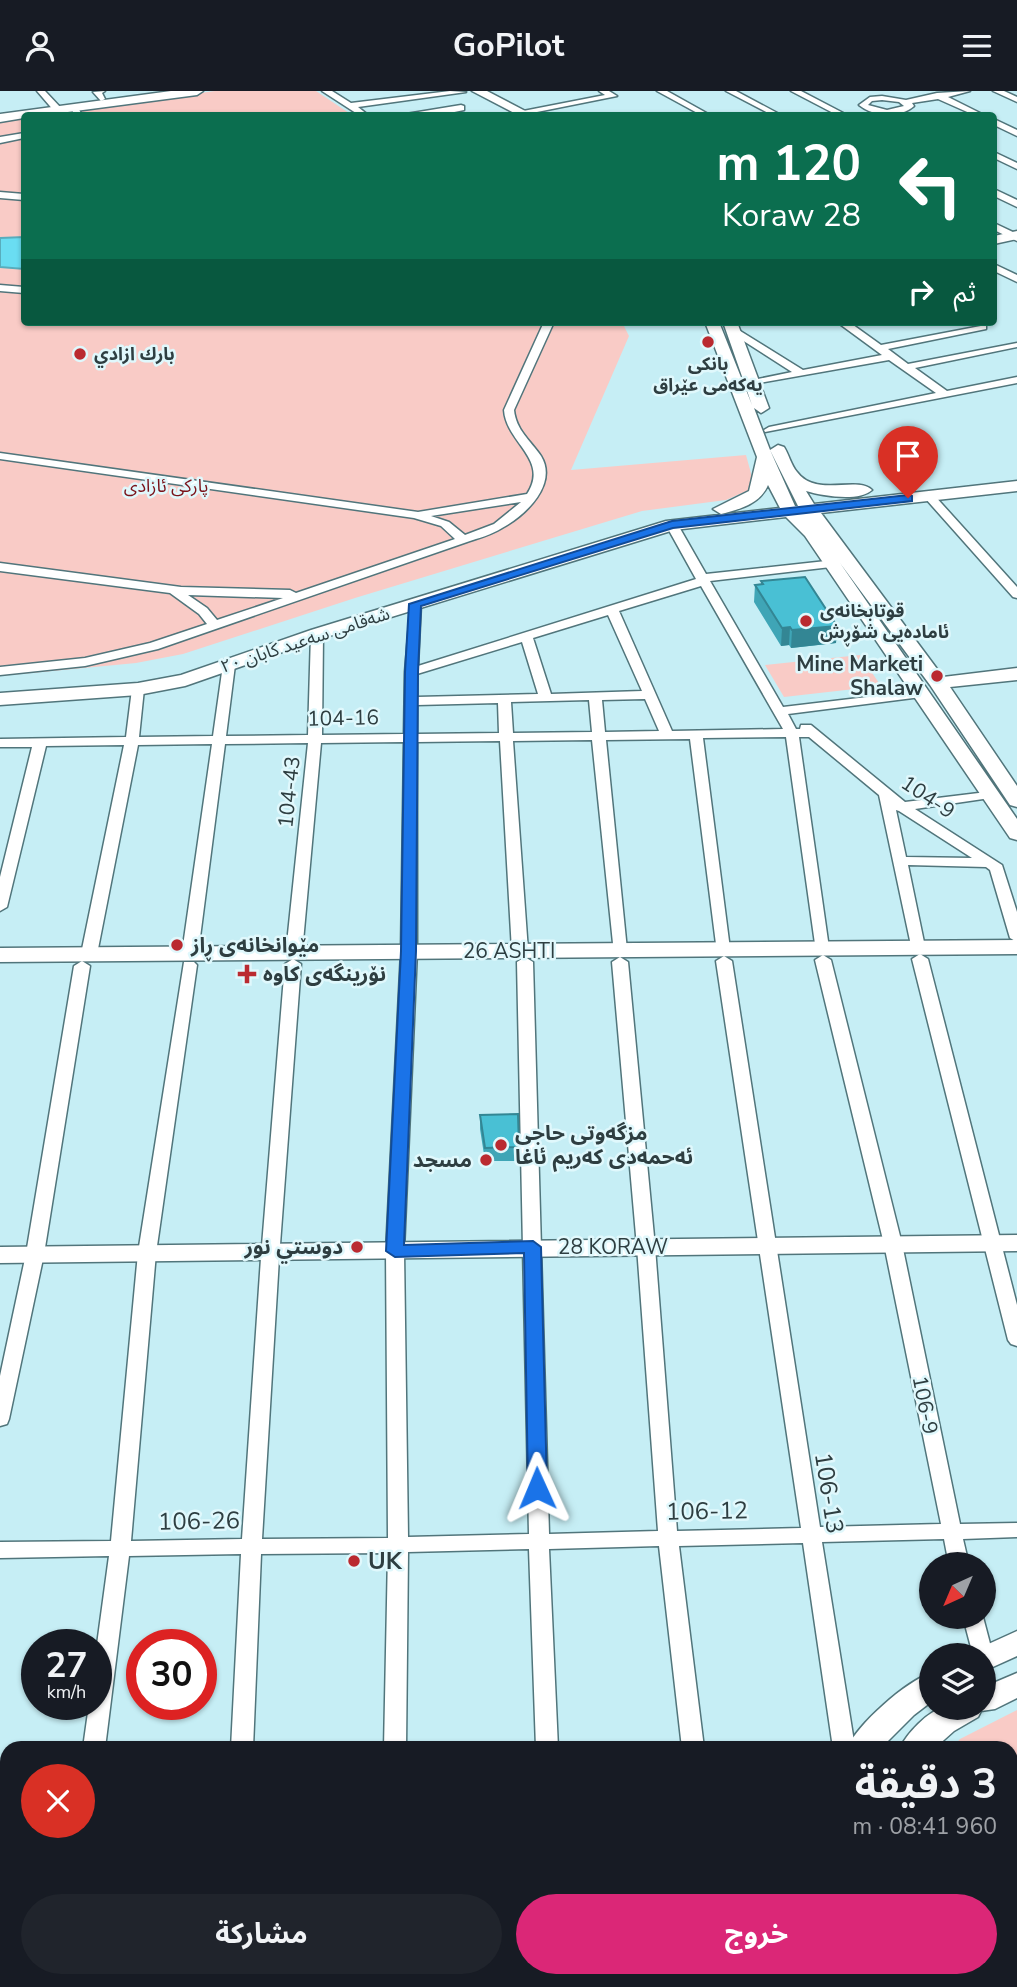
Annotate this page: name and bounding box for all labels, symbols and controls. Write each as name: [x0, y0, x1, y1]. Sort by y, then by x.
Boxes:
text: GoPilot: [453, 24, 564, 67]
icon: person: [21, 27, 59, 65]
icon: menu: [958, 27, 996, 65]
text: 120 m: [717, 130, 861, 197]
icon: left: [885, 140, 976, 231]
text: 28 Koraw: [722, 194, 861, 237]
icon: right: [902, 273, 940, 311]
text: ثم: [954, 275, 976, 310]
marker: بانکی یەکەمی عێراق: [700, 334, 716, 350]
place label: بارك ازادي: [94, 342, 175, 368]
marker: بارك ازادي: [72, 346, 88, 362]
place label: بانکی یەکەمی عێراق: [653, 352, 763, 397]
pin: [878, 426, 938, 498]
icon: arrive: [889, 437, 927, 475]
park label: پارکی ئازادی: [124, 474, 208, 498]
place label: قوتابخانەی ئامادەیی شۆڕش: [820, 599, 949, 647]
street label: شەقامی سەعید کابان ٢٠: [217, 601, 393, 679]
marker: قوتابخانەی ئامادەیی شۆڕش: [798, 613, 814, 629]
place label: Mine Marketi Shalaw: [796, 650, 923, 702]
marker: Mine Marketi Shalaw: [929, 668, 945, 684]
street label: 104-16: [307, 703, 379, 733]
street label: 104-43: [271, 755, 307, 829]
street label: 104-9: [896, 769, 960, 825]
place label: مێوانخانەی ڕاز: [190, 931, 319, 962]
marker: مێوانخانەی ڕاز: [169, 937, 185, 953]
street label: 26 ASHTI: [463, 937, 555, 965]
place label: نۆرینگەی کاوە: [263, 960, 386, 988]
marker: نۆرینگەی کاوە: [237, 964, 257, 984]
place label: مزگەوتی حاجی ئەحمەدی کەریم ئاغا: [515, 1119, 693, 1172]
marker: مزگەوتی حاجی ئەحمەدی کەریم ئاغا: [493, 1137, 509, 1153]
place label: مسجد: [413, 1146, 472, 1174]
marker: مسجد: [478, 1152, 494, 1168]
place label: دوستي نور: [243, 1233, 343, 1264]
street label: 28 KORAW: [558, 1233, 668, 1261]
marker: دوستي نور: [349, 1239, 365, 1255]
street label: 106-9: [906, 1373, 944, 1437]
street label: 106-13: [807, 1450, 851, 1536]
position arrow: [500, 1451, 574, 1525]
street label: 106-12: [666, 1494, 748, 1528]
street label: 106-26: [158, 1504, 240, 1538]
place label: UK: [368, 1545, 403, 1577]
north arrow: [919, 1552, 996, 1629]
map controls: [919, 1552, 996, 1720]
marker: UK: [346, 1553, 362, 1569]
speed limit sign: 30: [126, 1629, 217, 1720]
text: 27: [45, 1642, 88, 1689]
button: layers: [919, 1643, 996, 1720]
text: km/h: [47, 1680, 86, 1704]
text: 3 دقيقة: [855, 1756, 997, 1813]
button: close: [21, 1764, 95, 1838]
text: 960 m · 08:41: [852, 1811, 997, 1842]
button: مشاركة: [21, 1894, 502, 1974]
button: خروج: [516, 1894, 997, 1974]

